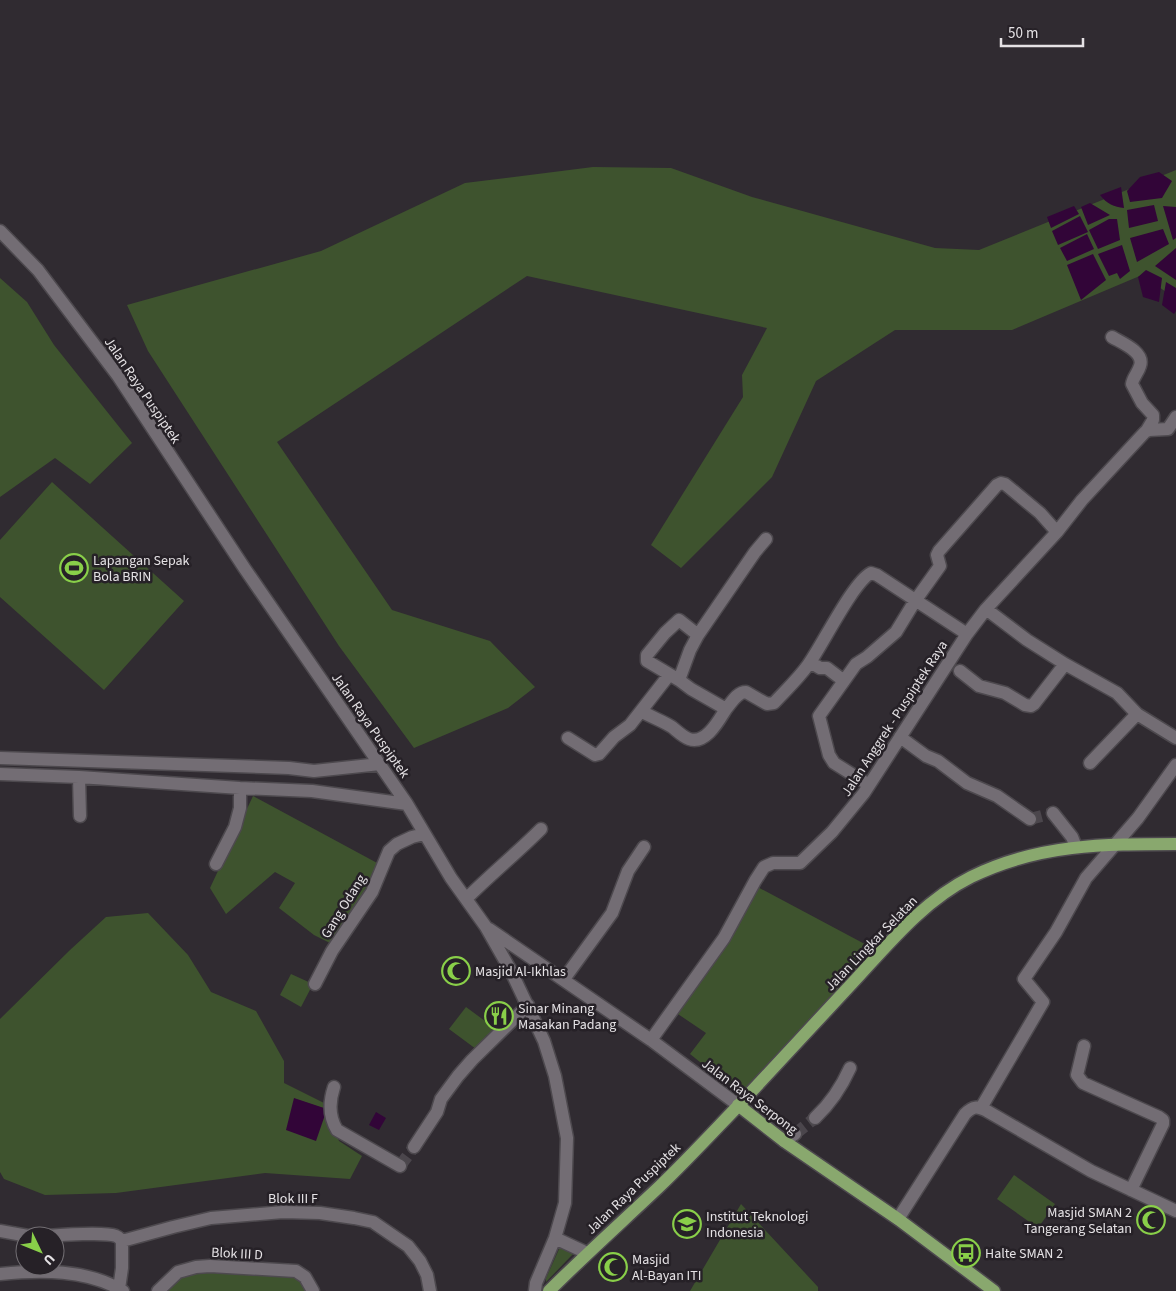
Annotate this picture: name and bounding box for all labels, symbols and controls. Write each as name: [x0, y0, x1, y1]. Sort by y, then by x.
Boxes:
scale bar: [1001, 15, 1084, 47]
text: 50 m: [1008, 23, 1038, 44]
street label: Jalan Raya Puspiptek: [99, 333, 185, 448]
place label: Lapangan Sepak Bola BRIN: [93, 551, 190, 587]
sports icon: Lapangan Sepak Bola BRIN: [59, 553, 89, 583]
street label: Jalan Anggrek - Puspiptek Raya: [837, 637, 953, 800]
street label: Jalan Raya Puspiptek: [326, 669, 414, 782]
street label: Gang Odang: [316, 871, 371, 942]
street label: Jalan Lingkar Selatan: [821, 892, 922, 996]
mosque icon: Masjid Al-Ikhlas: [441, 956, 471, 986]
place label: Masjid Al-Ikhlas: [475, 962, 566, 982]
place label: Sinar Minang Masakan Padang: [518, 999, 616, 1035]
restaurant icon: Sinar Minang Masakan Padang: [484, 1001, 514, 1031]
street label: Jalan Raya Serpong: [697, 1054, 801, 1139]
street label: Jalan Raya Puspiptek: [582, 1138, 685, 1239]
street label: Blok III F: [268, 1189, 318, 1209]
place label: Masjid SMAN 2 Tangerang Selatan: [1024, 1203, 1132, 1239]
mosque icon: Masjid SMAN 2 Tangerang Selatan: [1136, 1205, 1166, 1235]
place label: Institut Teknologi Indonesia: [706, 1207, 808, 1243]
school or university icon: Institut Teknologi Indonesia: [672, 1209, 702, 1239]
north arrow: [15, 1226, 65, 1276]
bus stop icon: Halte SMAN 2: [951, 1238, 981, 1268]
street label: Blok III D: [211, 1243, 263, 1265]
place label: Halte SMAN 2: [985, 1244, 1063, 1264]
text: U: [38, 1249, 59, 1269]
place label: Masjid Al-Bayan ITI: [632, 1250, 701, 1286]
mosque icon: Masjid Al-Bayan ITI: [598, 1252, 628, 1282]

